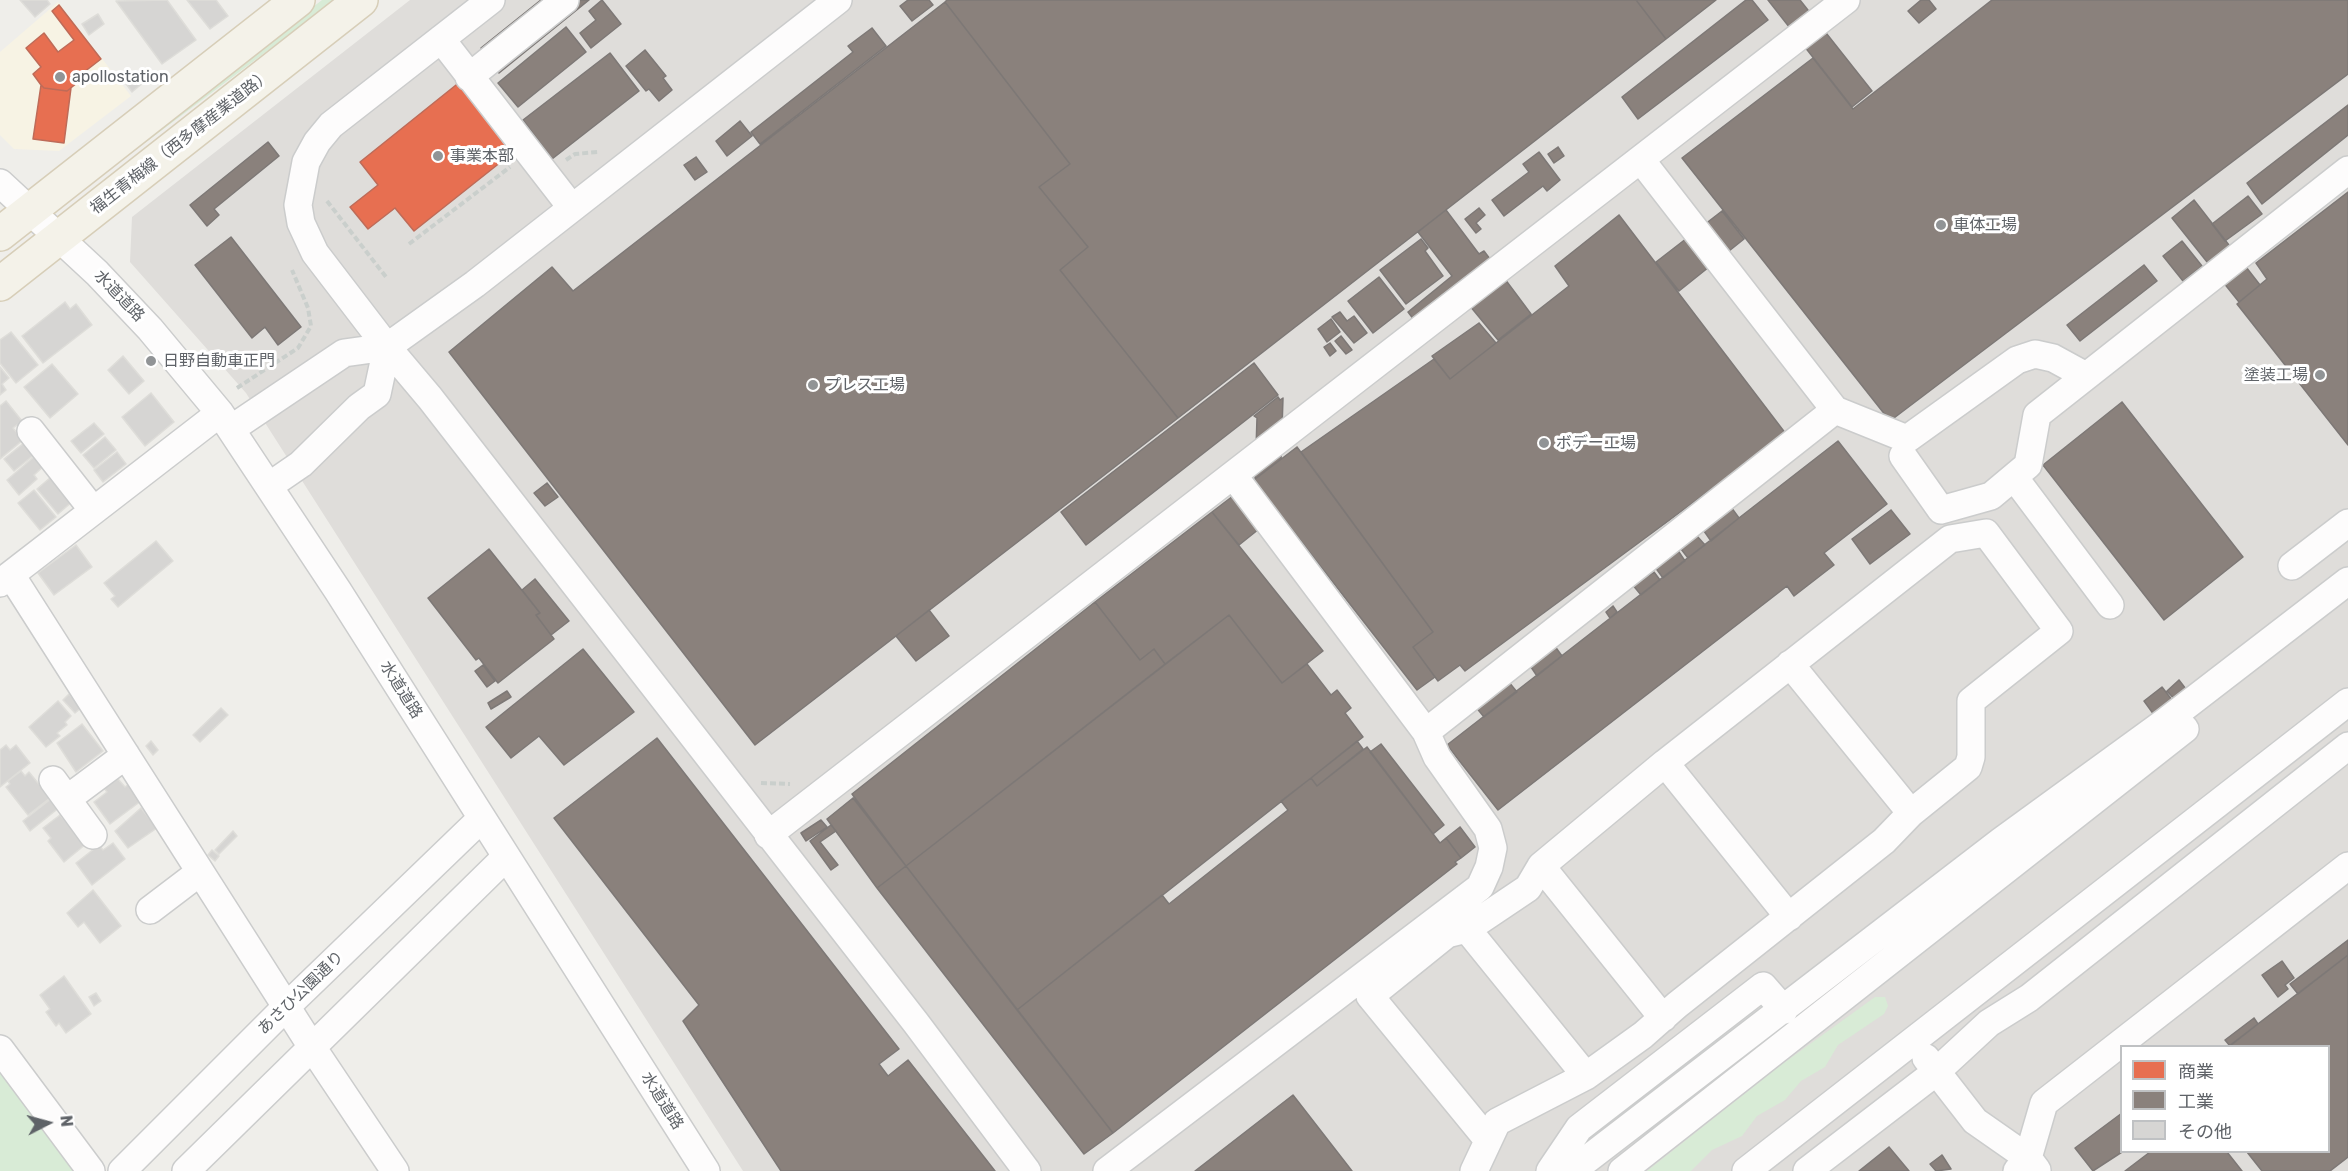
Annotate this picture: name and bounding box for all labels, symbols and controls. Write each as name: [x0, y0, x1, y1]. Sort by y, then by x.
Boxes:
street label: 福生青梅線（西多摩産業道路）: [87, 65, 275, 219]
place label: apollostation: [72, 67, 169, 87]
marker: apollostation: [53, 70, 67, 84]
place label: 事業本部: [450, 146, 514, 166]
marker: 事業本部: [431, 149, 445, 163]
place label: 車体工場: [1953, 215, 2017, 235]
marker: 車体工場: [1934, 218, 1948, 232]
street label: 水道道路: [90, 266, 148, 326]
place label: 日野自動車正門: [163, 351, 275, 371]
marker: 日野自動車正門: [144, 354, 158, 368]
place label: 塗装工場: [2244, 365, 2308, 385]
marker: 塗装工場: [2313, 368, 2327, 382]
place label: プレス工場: [825, 375, 905, 395]
marker: プレス工場: [806, 378, 820, 392]
place label: ボデー工場: [1556, 433, 1636, 453]
marker: ボデー工場: [1537, 436, 1551, 450]
street label: 水道道路: [376, 658, 426, 722]
street label: あさひ公園通り: [254, 947, 348, 1039]
legend: [2120, 1045, 2330, 1153]
text: 商業: [2178, 1061, 2214, 1083]
street label: 水道道路: [637, 1069, 687, 1133]
text: 工業: [2178, 1091, 2214, 1113]
north arrow: [18, 1093, 78, 1153]
text: N: [56, 1114, 76, 1128]
text: その他: [2178, 1121, 2232, 1143]

